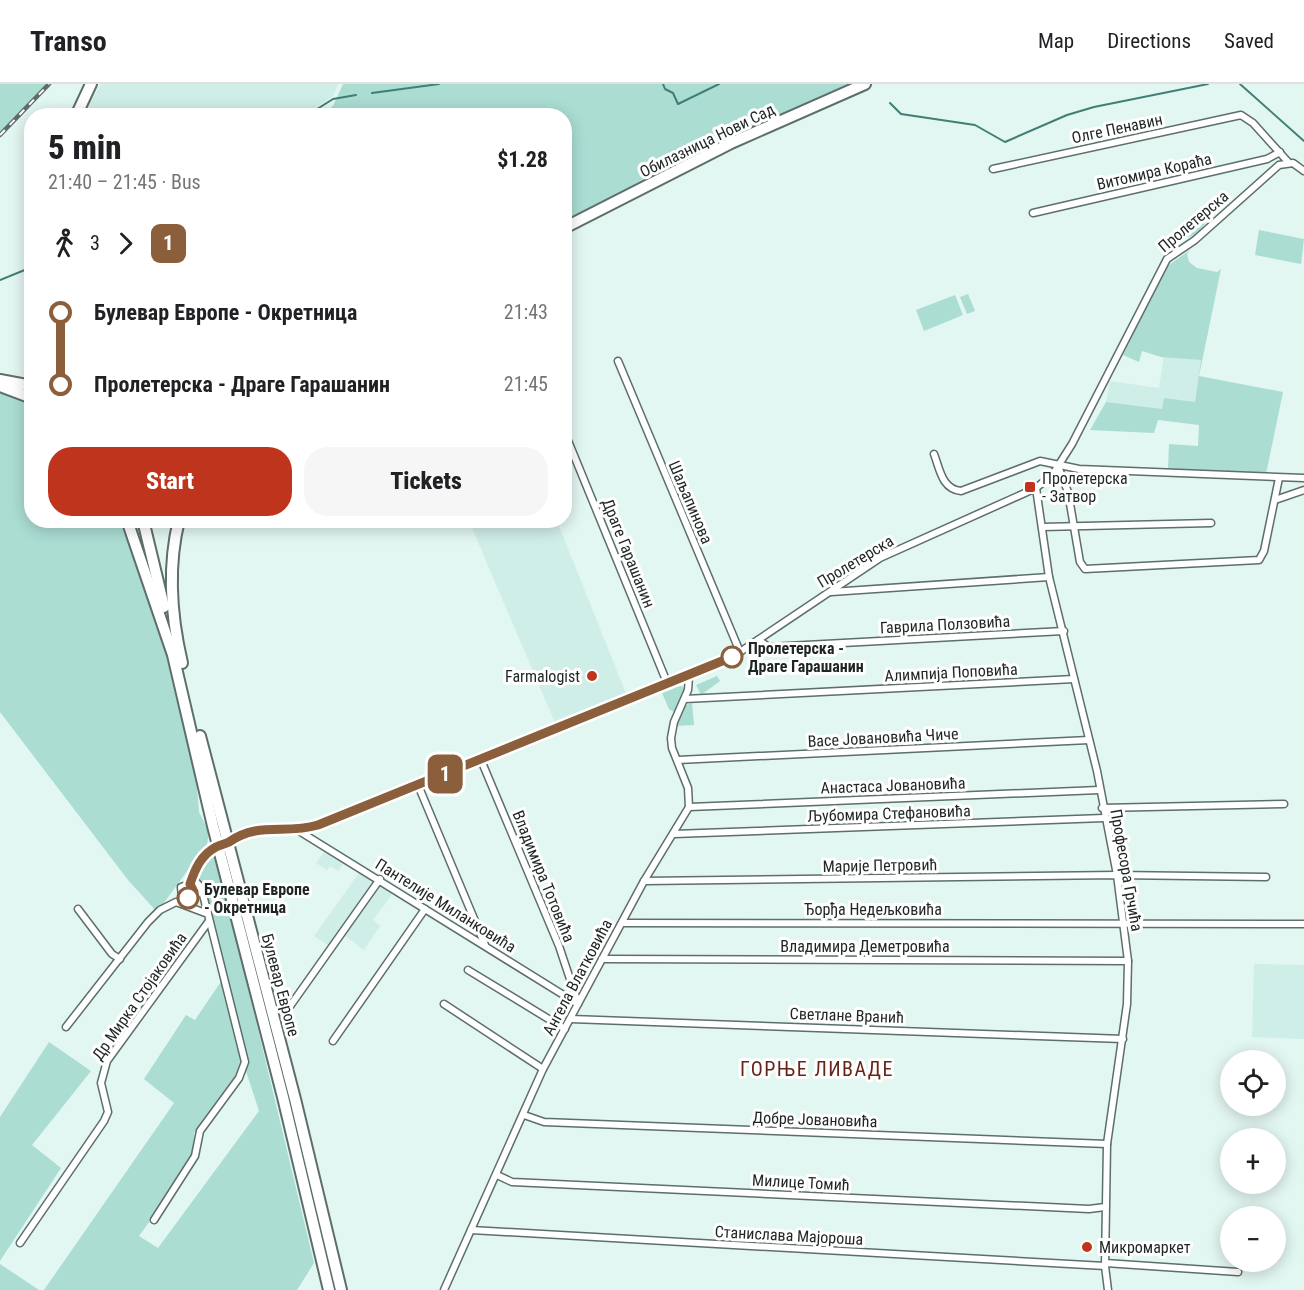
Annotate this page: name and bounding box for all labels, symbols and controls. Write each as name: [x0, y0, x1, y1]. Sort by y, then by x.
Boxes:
text: Transo: [30, 25, 107, 58]
text: Map: [1038, 29, 1074, 53]
text: Directions: [1107, 29, 1191, 53]
text: Saved: [1224, 29, 1274, 53]
street label: Обилазница Нови Сад: [637, 99, 778, 181]
street label: Олге Пенавин: [1070, 110, 1164, 147]
text: 5 min: [48, 128, 122, 167]
text: $1.28: [497, 147, 548, 172]
street label: Витомира Кораћа: [1095, 149, 1213, 194]
text: 21:40 – 21:45 · Bus: [48, 170, 201, 194]
street label: Пролетерска: [1154, 187, 1232, 256]
icon: walk: [48, 227, 81, 260]
icon: forward: [109, 227, 142, 260]
text: 3: [90, 231, 100, 255]
text: 1: [163, 231, 174, 255]
text: Булевар Европе - Окретница: [94, 300, 357, 325]
text: 21:43: [504, 300, 548, 324]
text: Пролетерска - Драге Гарашанин: [94, 372, 390, 397]
text: 21:45: [504, 372, 548, 396]
button: Start: [48, 447, 292, 516]
button: Tickets: [304, 447, 548, 516]
street label: Шаљапинова: [665, 458, 717, 547]
place label: Пролетерска - Затвор: [1042, 469, 1128, 506]
marker: Пролетерска - Затвор: [1023, 480, 1037, 494]
street label: Драге Гарашанин: [598, 496, 659, 610]
street label: Пролетерска: [814, 531, 897, 592]
street label: Гаврила Ползовића: [879, 612, 1011, 637]
place label: Пролетерска - Драге Гарашанин: [748, 639, 864, 676]
marker: Пролетерска - Драге Гарашанин: [721, 646, 743, 668]
street label: Алимпија Поповића: [884, 660, 1018, 685]
place label: Farmalogist: [505, 667, 580, 686]
marker: Farmalogist: [585, 669, 599, 683]
street label: Васе Јовановића Чиче: [807, 724, 959, 751]
line badge: 1: [426, 754, 464, 794]
text: 1: [440, 762, 450, 786]
street label: Анастаса Јовановића: [820, 773, 966, 798]
street label: Љубомира Стефановића: [807, 801, 971, 826]
street label: Владимира Тотовића: [508, 808, 579, 945]
street label: Професора Грчића: [1106, 808, 1147, 933]
street label: Пантелије Миланковића: [372, 854, 520, 956]
street label: Марије Петровић: [822, 855, 938, 876]
place label: Булевар Европе - Окретница: [204, 880, 310, 917]
marker: Булевар Европе - Окретница: [177, 887, 199, 909]
street label: Ђорђа Недељковића: [804, 900, 942, 919]
street label: Ангела Влатковића: [539, 916, 616, 1039]
street label: Др Мирка Стојаковића: [88, 929, 191, 1064]
street label: Булевар Европе: [258, 932, 303, 1039]
street label: Владимира Деметровића: [780, 937, 950, 956]
street label: Светлане Вранић: [789, 1004, 904, 1027]
map controls: [1220, 1050, 1286, 1272]
button: locate: [1220, 1050, 1286, 1116]
district label: ГОРЊЕ ЛИВАДЕ: [740, 1057, 894, 1081]
street label: Добре Јовановића: [752, 1108, 878, 1131]
button: +: [1220, 1128, 1286, 1194]
street label: Милице Томић: [752, 1170, 850, 1195]
button: −: [1220, 1206, 1286, 1272]
street label: Станислава Мајороша: [714, 1222, 864, 1249]
place label: Микромаркет: [1099, 1238, 1191, 1257]
marker: Микромаркет: [1080, 1240, 1094, 1254]

